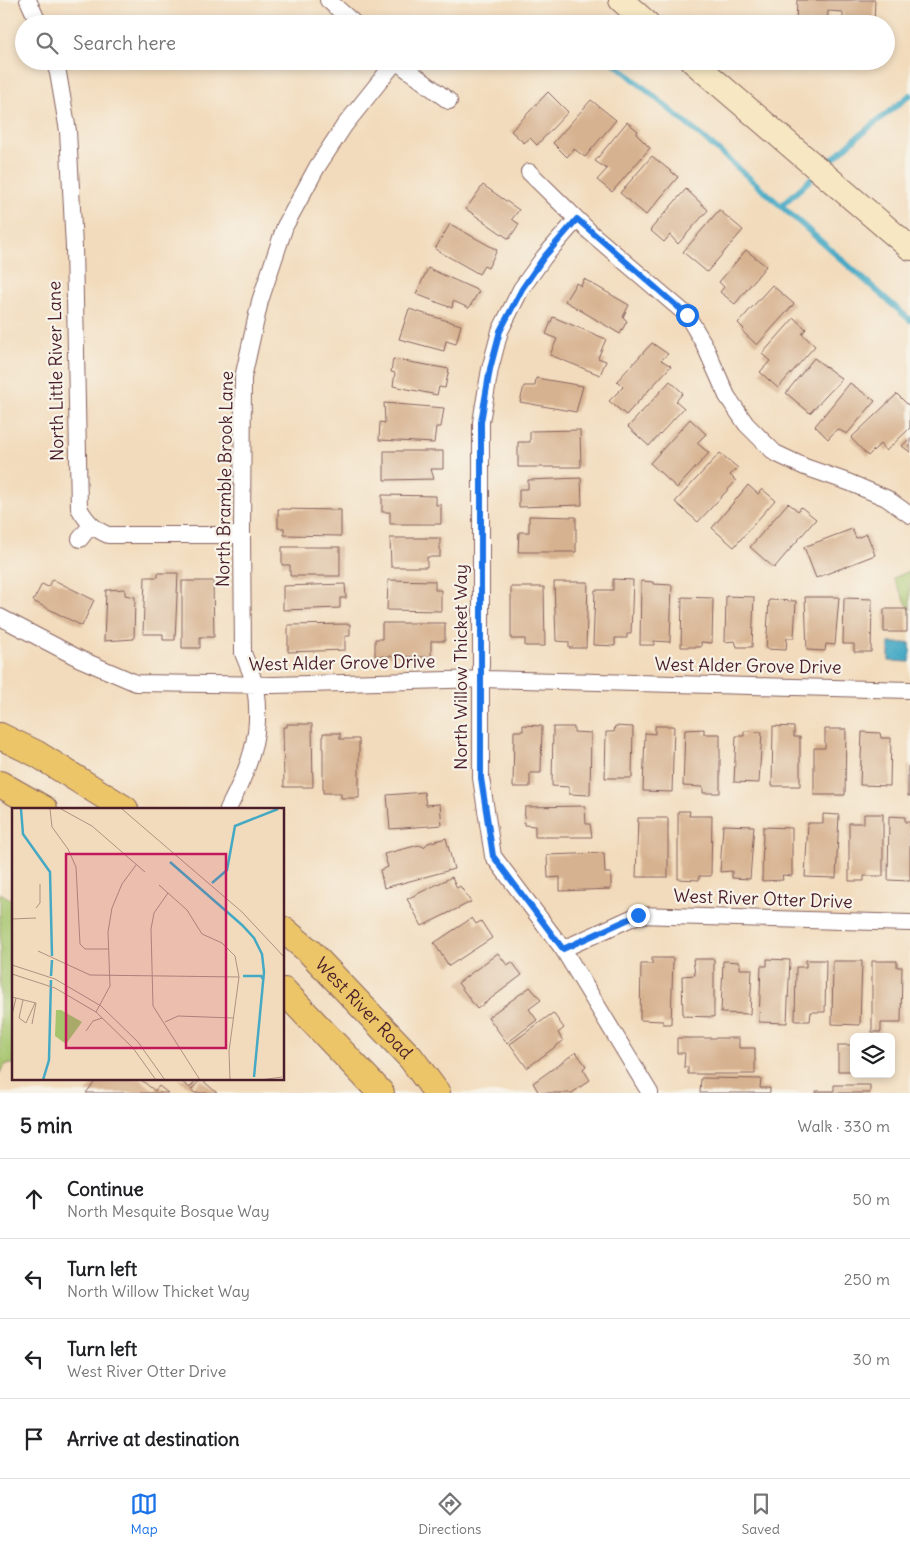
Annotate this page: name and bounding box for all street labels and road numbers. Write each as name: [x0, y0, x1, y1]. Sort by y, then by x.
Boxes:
street label: North Little River Lane: [42, 281, 69, 461]
street label: North Bramble Brook Lane: [211, 371, 238, 587]
street label: North Willow Thicket Way: [449, 564, 472, 770]
street label: West Alder Grove Drive: [248, 649, 436, 676]
street label: West Alder Grove Drive: [654, 652, 842, 679]
street label: West River Otter Drive: [673, 884, 853, 913]
street label: West River Road: [310, 952, 418, 1064]

